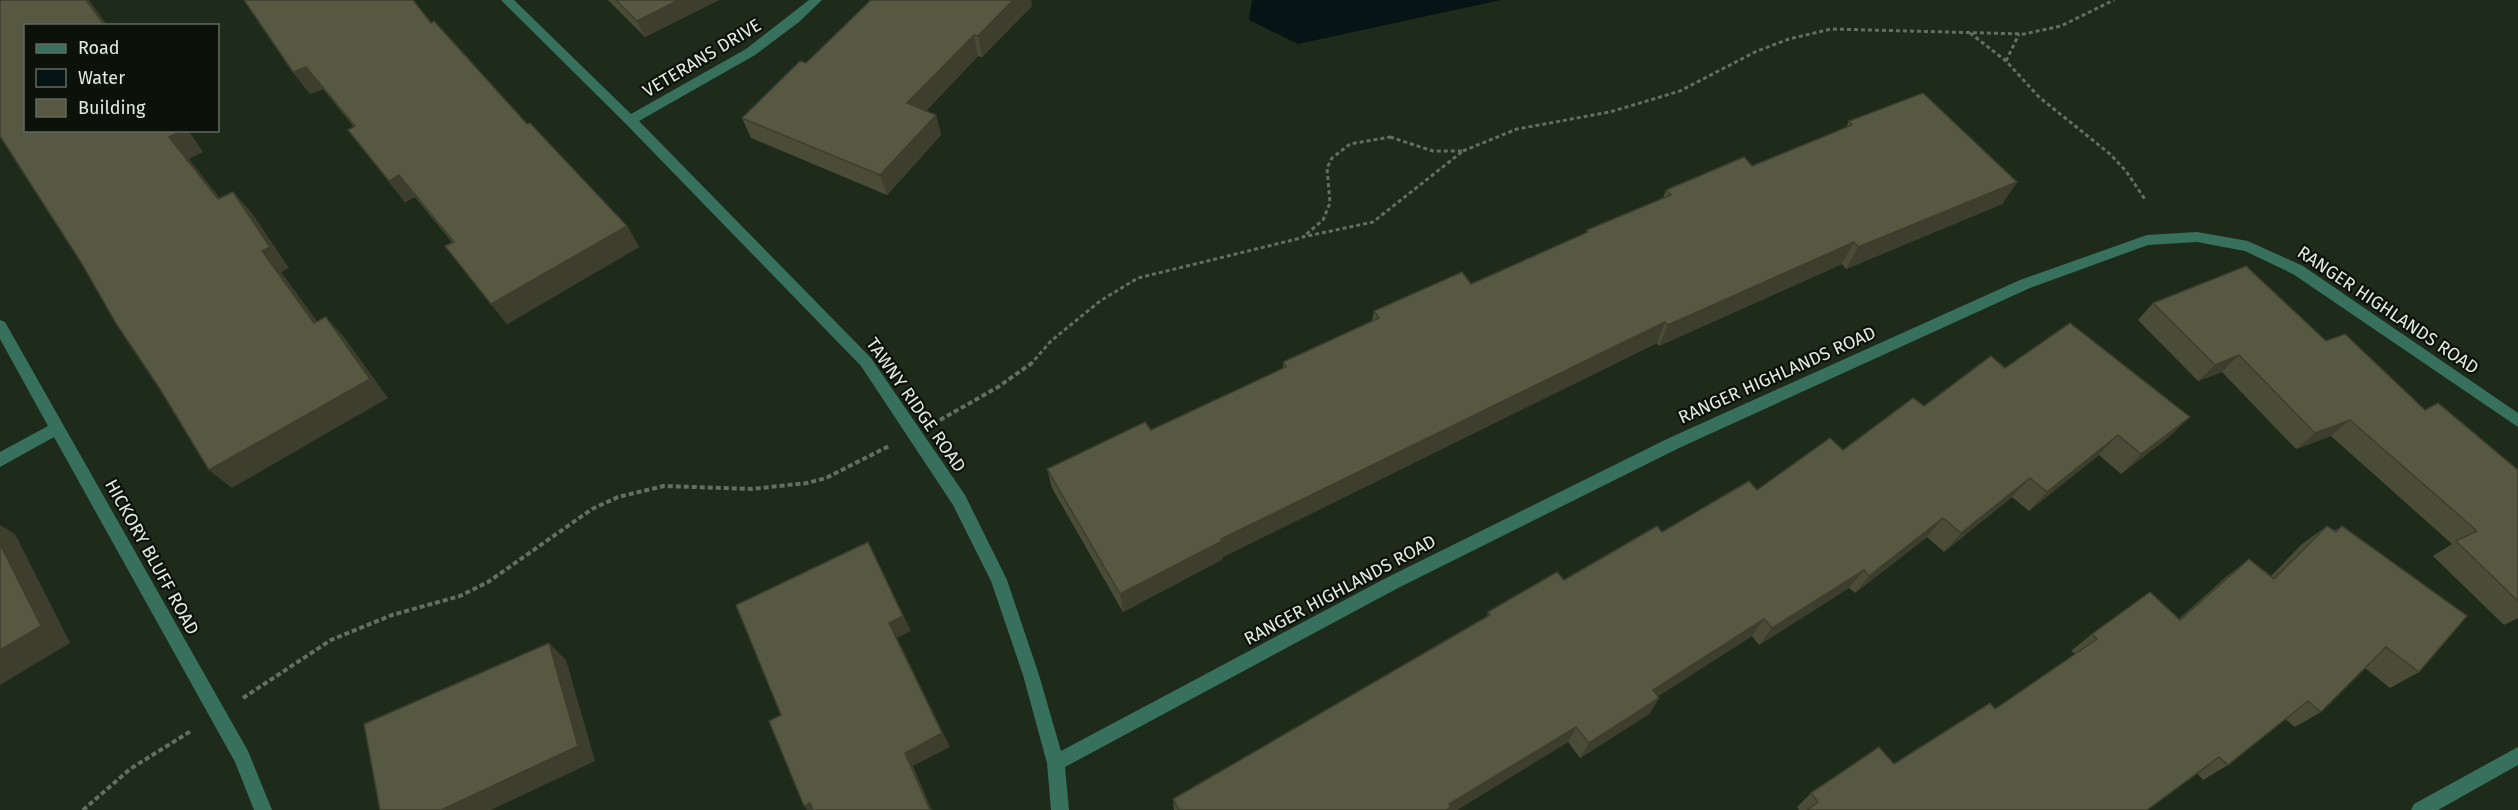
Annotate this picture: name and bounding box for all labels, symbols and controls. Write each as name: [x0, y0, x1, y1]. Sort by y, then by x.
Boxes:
street label: VETERANS DRIVE: [639, 14, 765, 102]
legend: [24, 24, 219, 132]
text: Road: [78, 37, 120, 59]
text: Water: [78, 67, 125, 89]
text: Building: [78, 97, 146, 119]
street label: RANGER HIGHLANDS ROAD: [2293, 241, 2483, 379]
street label: RANGER HIGHLANDS ROAD: [1675, 321, 1879, 429]
street label: TAWNY RIDGE ROAD: [861, 334, 971, 476]
street label: HICKORY BLUFF ROAD: [100, 475, 204, 639]
street label: RANGER HIGHLANDS ROAD: [1240, 530, 1440, 650]

